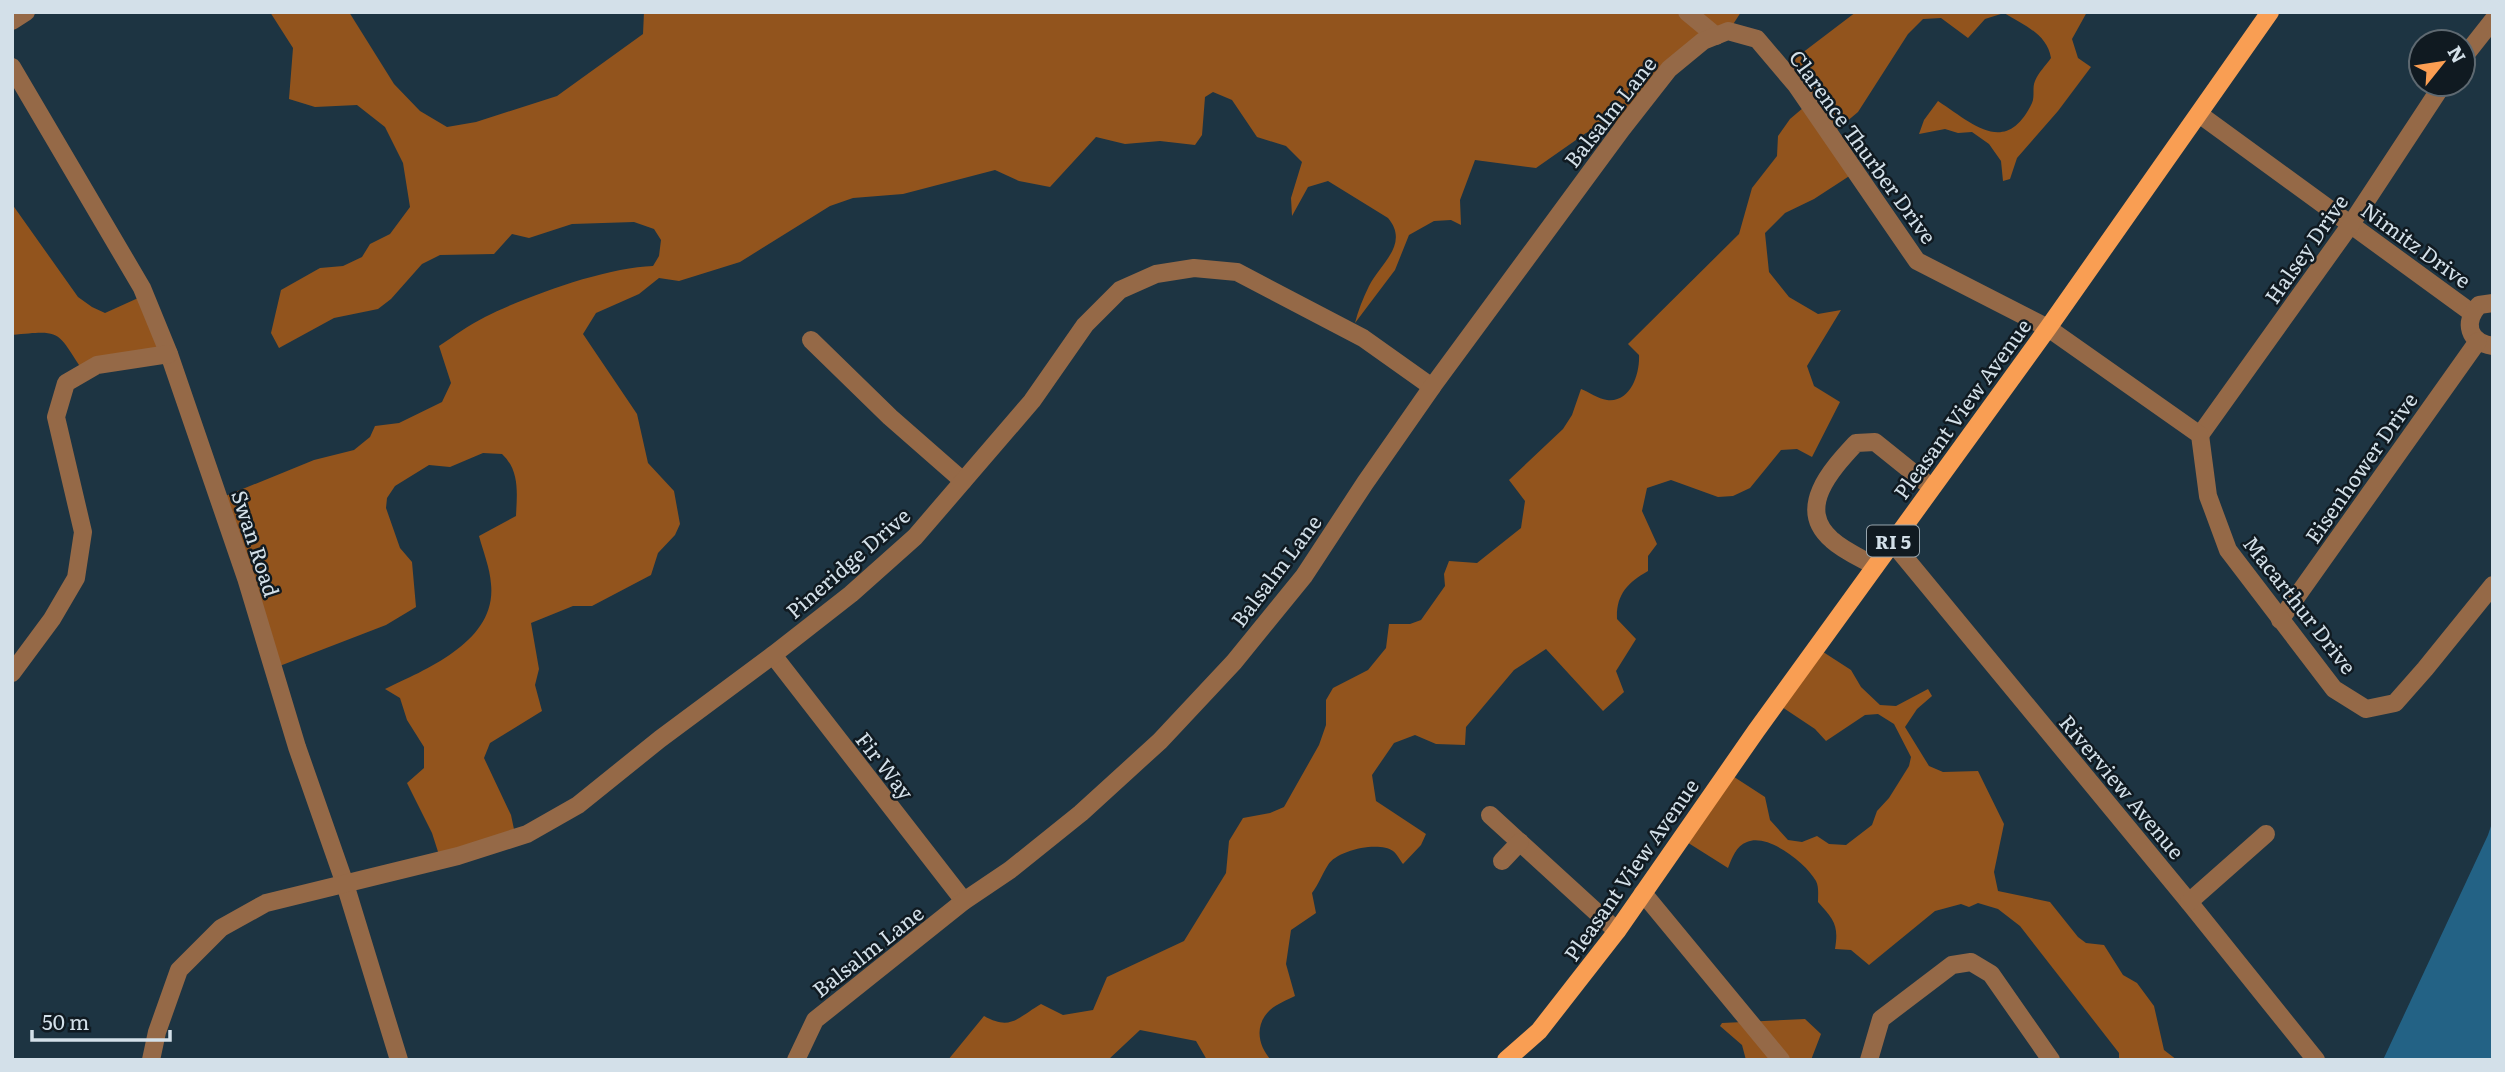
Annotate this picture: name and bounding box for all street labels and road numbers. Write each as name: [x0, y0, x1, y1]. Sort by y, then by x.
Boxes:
street label: Clarence Thurber Drive: [1783, 43, 1945, 250]
street label: Balsalm Lane: [1556, 49, 1662, 173]
street label: Halsey Drive: [2256, 187, 2354, 309]
street label: Nimitz Drive: [2356, 194, 2478, 294]
street label: Pleasant View Avenue: [1885, 311, 2037, 505]
street label: Eisenhower Drive: [2296, 385, 2424, 549]
street label: Swan Road: [225, 486, 289, 600]
street label: Pineridge Drive: [778, 499, 916, 625]
street label: Balsalm Lane: [1222, 507, 1328, 633]
road number: RI 5: [1867, 526, 1919, 556]
street label: Macarthur Drive: [2237, 528, 2365, 680]
street label: Riverview Avenue: [2053, 707, 2193, 865]
street label: Fir Way: [850, 724, 923, 806]
street label: Pleasant View Avenue: [1555, 771, 1705, 967]
street label: Balsalm Lane: [805, 897, 929, 1003]

